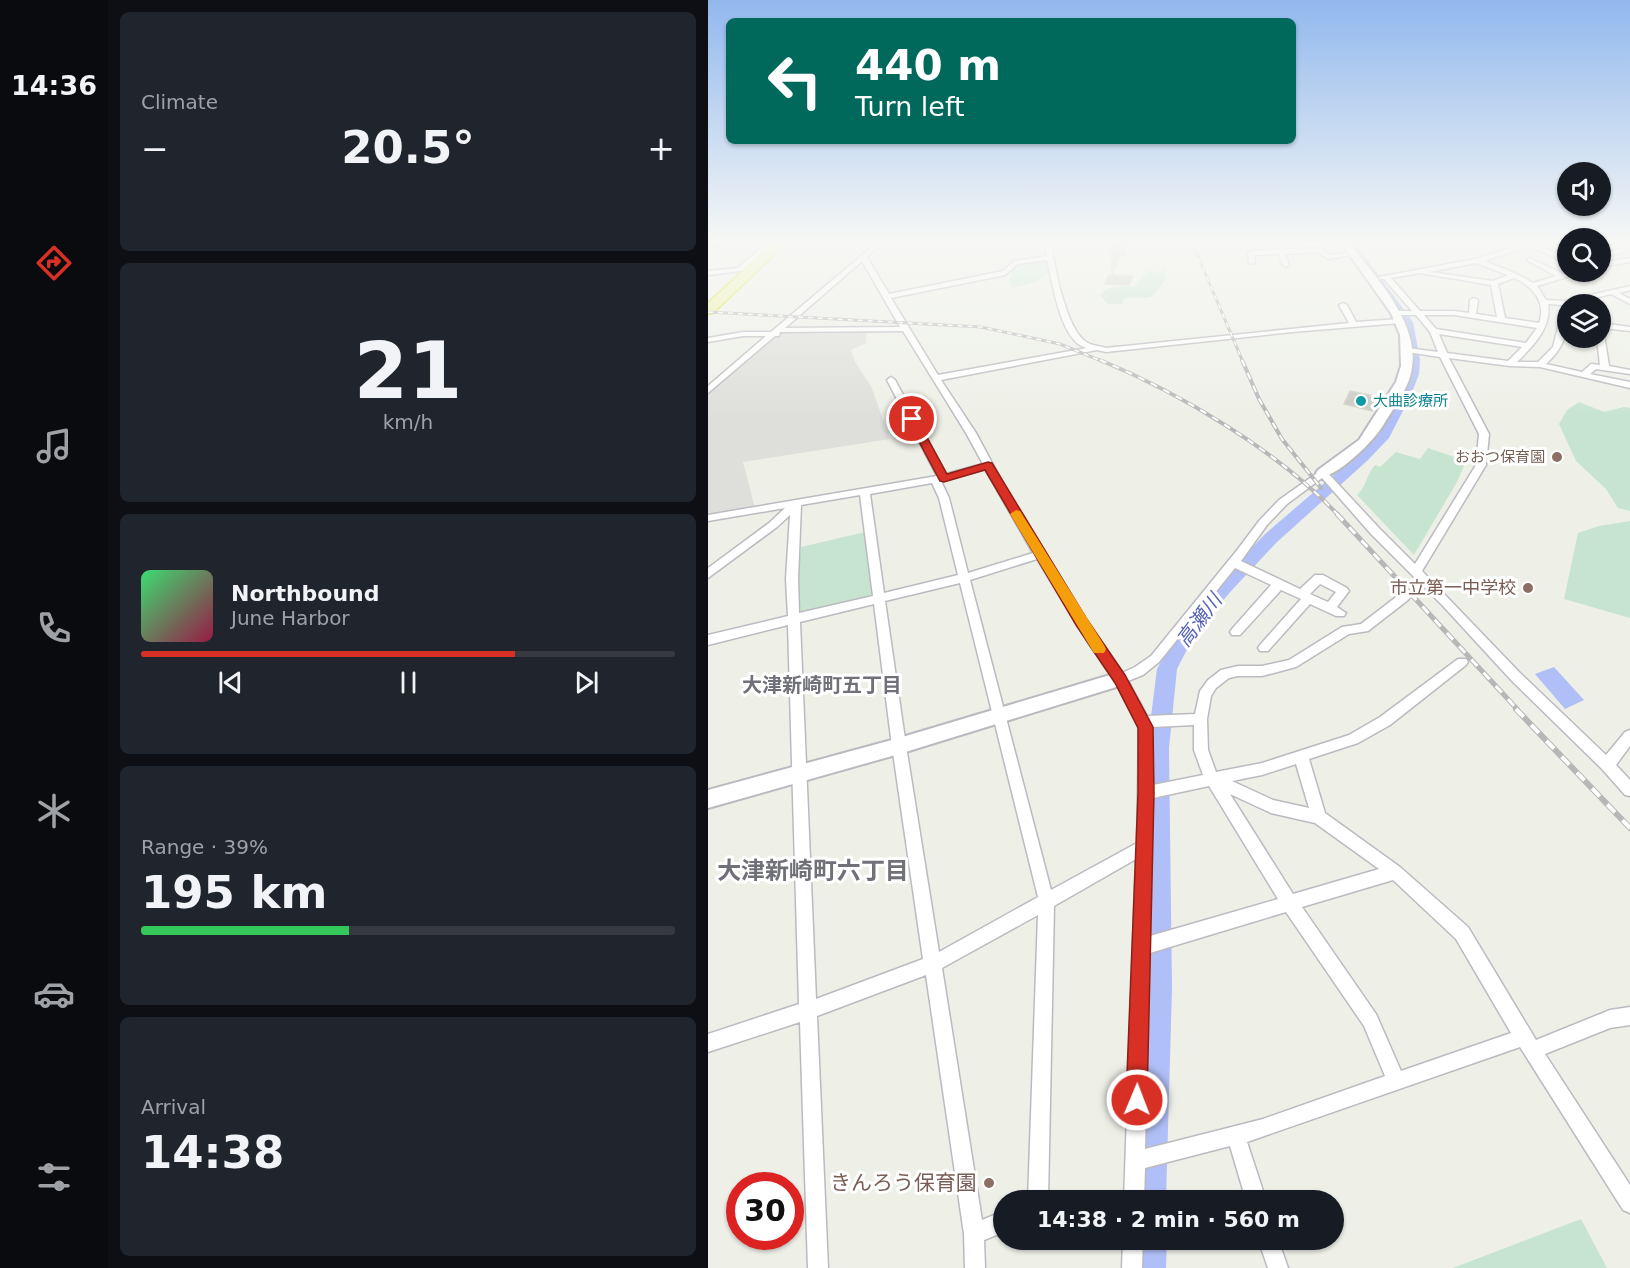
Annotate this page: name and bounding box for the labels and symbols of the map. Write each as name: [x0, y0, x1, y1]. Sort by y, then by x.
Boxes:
place label: 大曲診療所: [1373, 392, 1448, 410]
pin: [886, 393, 937, 444]
marker: 大曲診療所: [1354, 394, 1368, 408]
place label: おおつ保育園: [1455, 448, 1545, 466]
marker: おおつ保育園: [1550, 450, 1564, 464]
place label: 市立第一中学校: [1390, 577, 1516, 598]
marker: 市立第一中学校: [1521, 581, 1535, 595]
water label: 高瀬川: [1171, 587, 1228, 651]
district label: 大津新崎町五丁目: [742, 673, 902, 697]
district label: 大津新崎町六丁目: [717, 857, 909, 885]
position arrow: [1105, 1068, 1169, 1132]
place label: きんろう保育園: [830, 1171, 977, 1195]
speed limit sign: 30: [726, 1172, 804, 1250]
marker: きんろう保育園: [982, 1176, 996, 1190]

